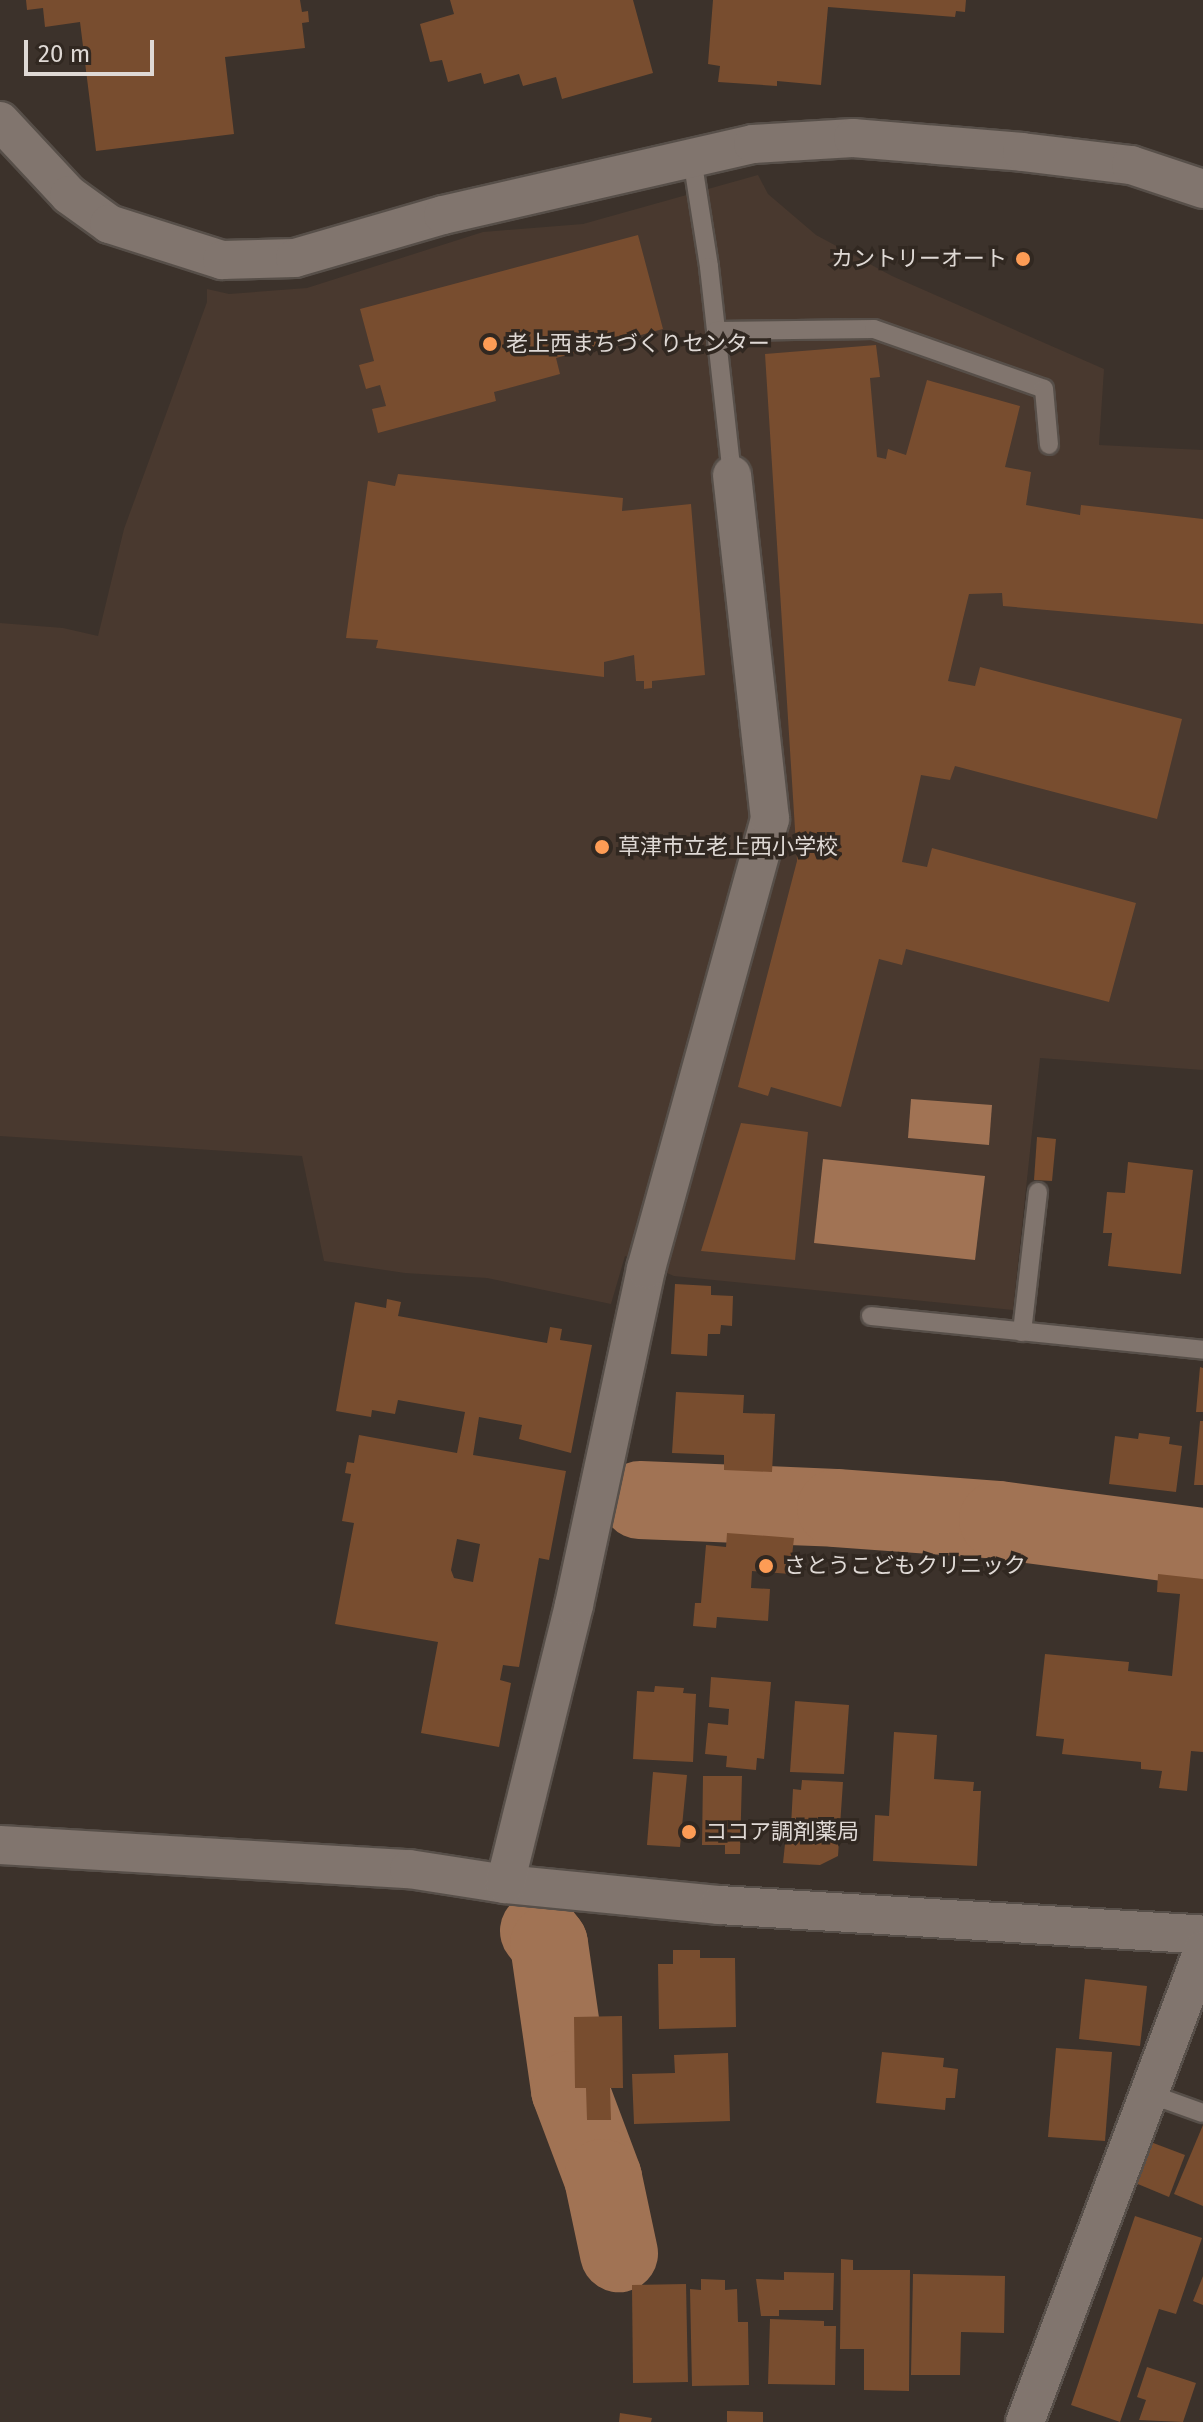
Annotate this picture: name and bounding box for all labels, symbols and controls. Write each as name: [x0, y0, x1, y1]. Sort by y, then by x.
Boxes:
scale bar: [28, 24, 158, 74]
text: 20 m: [38, 40, 90, 68]
place label: カントリーオート: [831, 246, 1007, 272]
marker: カントリーオート: [1014, 250, 1032, 268]
place label: 老上西まちづくりセンター: [506, 331, 770, 357]
marker: 老上西まちづくりセンター: [481, 335, 499, 353]
place label: 草津市立老上西小学校: [618, 834, 838, 860]
marker: 草津市立老上西小学校: [593, 838, 611, 856]
place label: さとうこどもクリニック: [784, 1553, 1026, 1579]
marker: さとうこどもクリニック: [755, 1555, 777, 1577]
place label: ココア調剤薬局: [705, 1819, 859, 1845]
marker: ココア調剤薬局: [680, 1823, 698, 1841]

